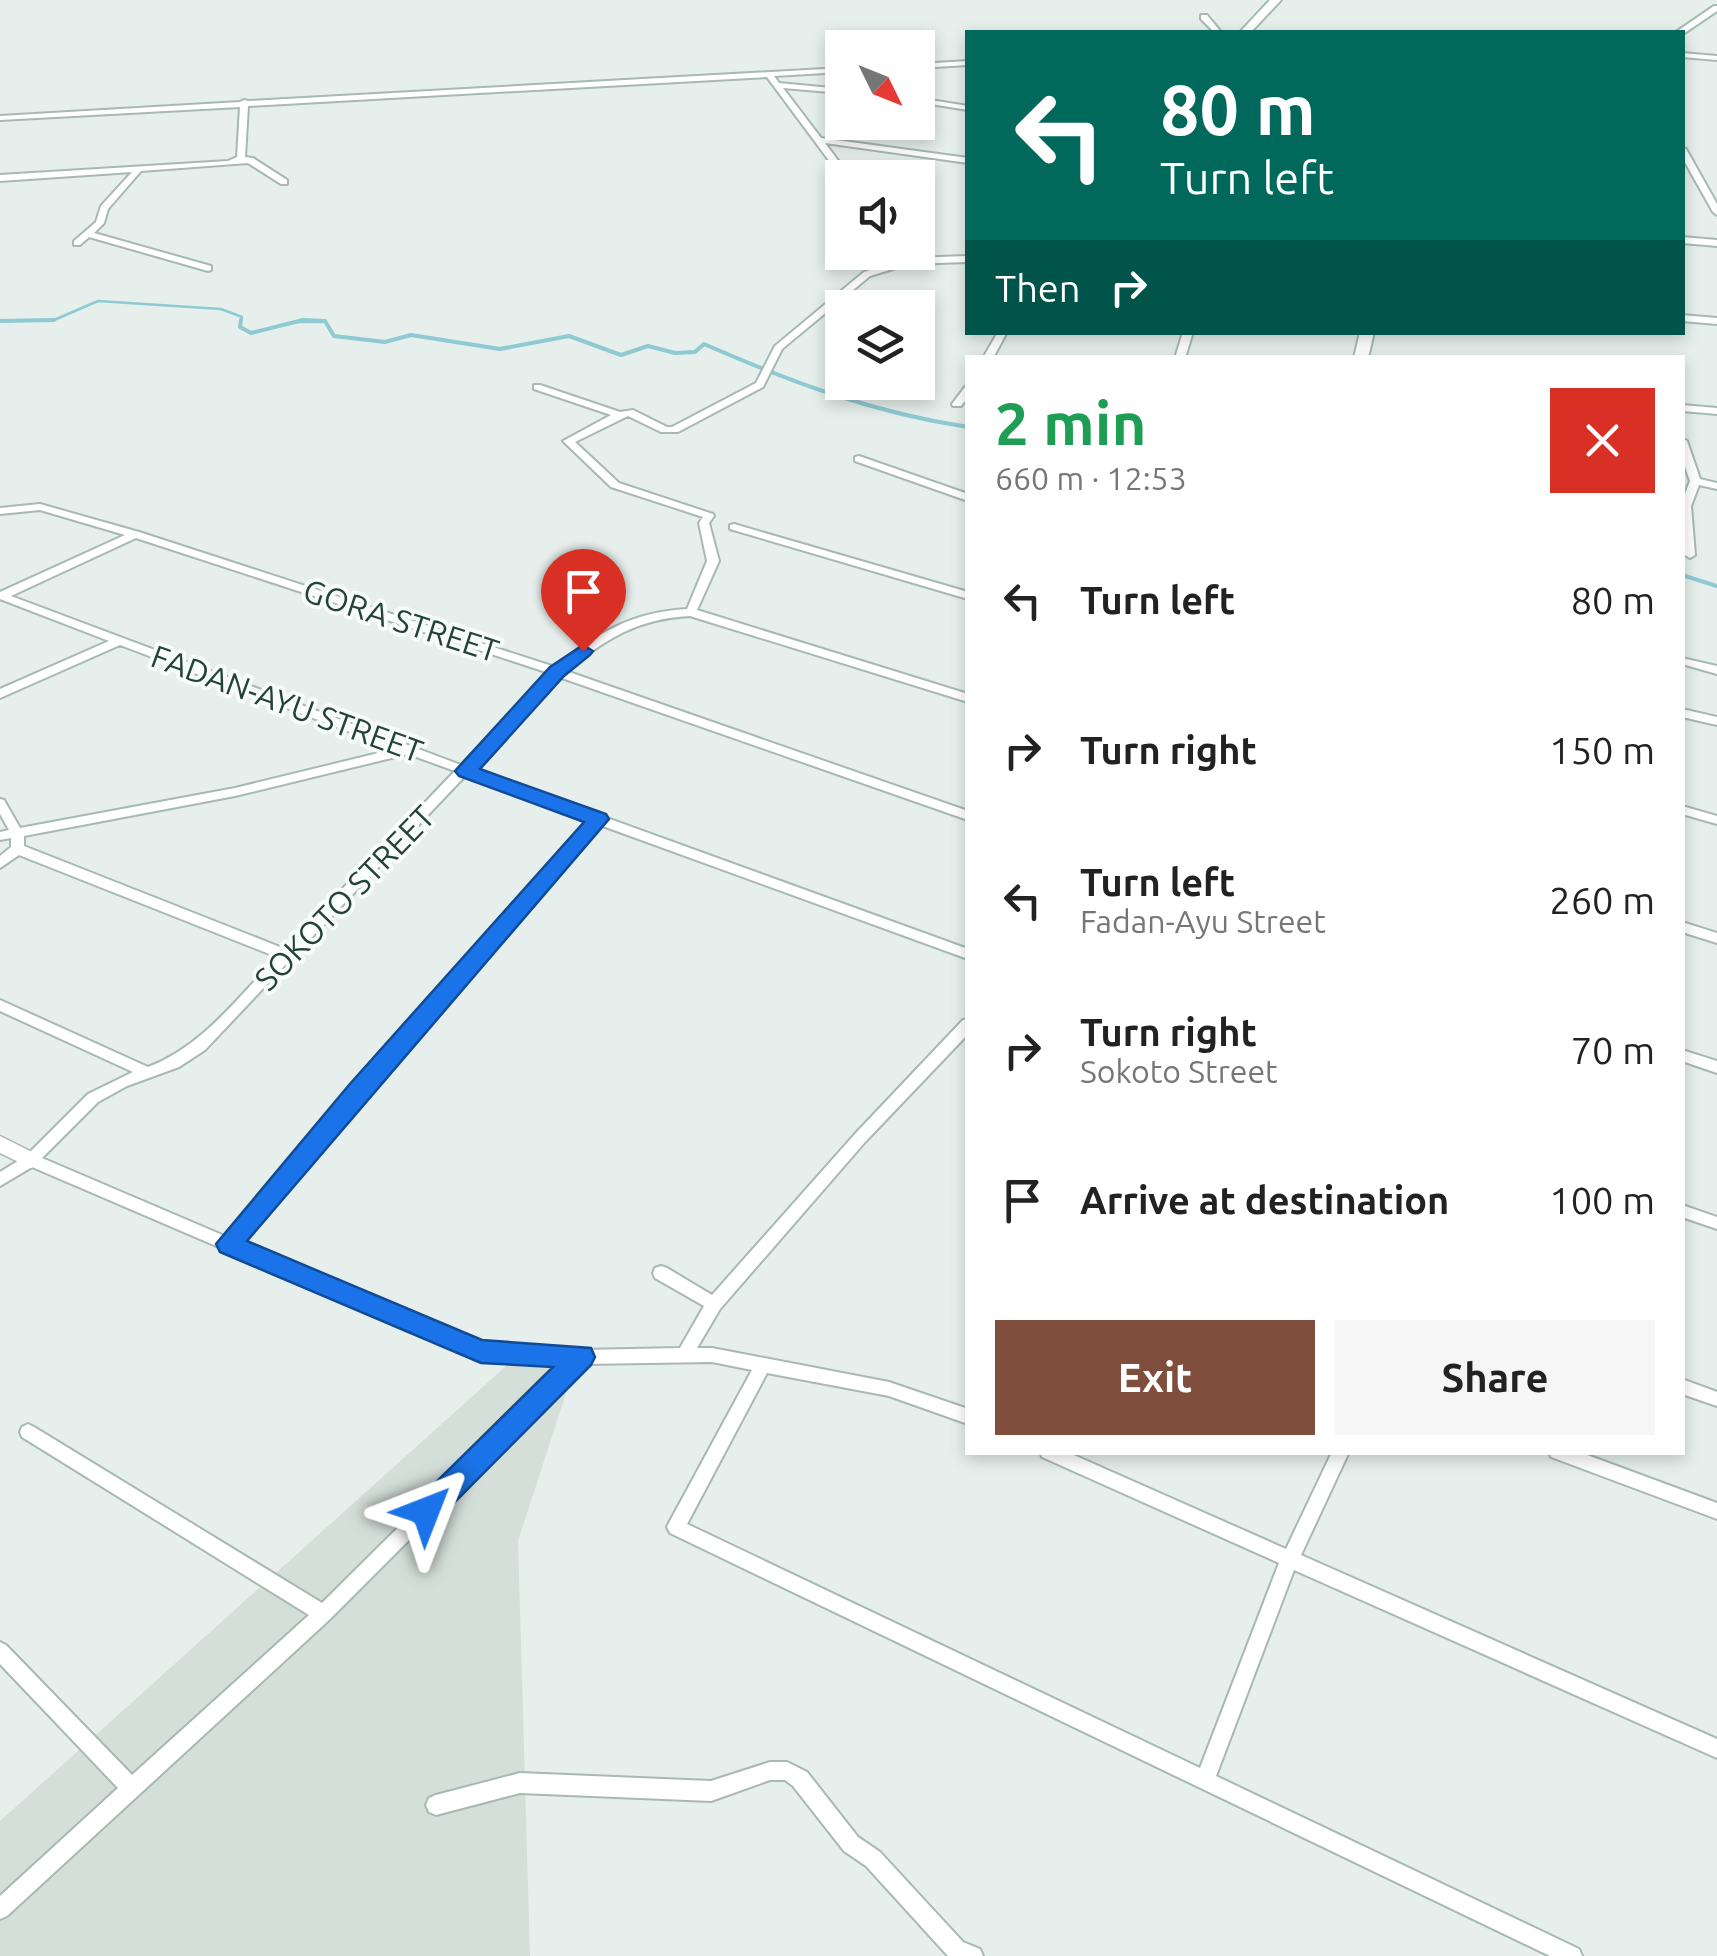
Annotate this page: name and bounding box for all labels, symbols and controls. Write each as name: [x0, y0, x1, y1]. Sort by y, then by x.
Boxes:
north arrow: [825, 30, 935, 140]
map controls: [825, 30, 935, 400]
icon: left: [995, 70, 1125, 200]
text: 80 m: [1160, 70, 1316, 148]
text: Turn left: [1160, 152, 1334, 203]
button: sound: [825, 160, 935, 270]
icon: right: [1101, 260, 1156, 315]
text: Then: [995, 267, 1081, 309]
button: layers: [825, 290, 935, 400]
button: close: [1550, 388, 1655, 493]
text: 2 min: [995, 389, 1147, 456]
text: 660 m · 12:53: [995, 460, 1187, 496]
pin: [541, 549, 626, 652]
icon: arrive: [556, 564, 611, 619]
street label: GORA STREET: [299, 572, 504, 669]
icon: left: [995, 573, 1050, 628]
text: Turn left: [1080, 579, 1235, 621]
text: 80 m: [1571, 579, 1655, 621]
street label: FADAN-AYU STREET: [147, 637, 428, 769]
icon: right: [995, 723, 1050, 778]
text: Turn right: [1080, 729, 1257, 771]
text: 150 m: [1549, 729, 1655, 771]
street label: SOKOTO STREET: [247, 798, 441, 997]
text: Turn left: [1080, 861, 1235, 903]
icon: left: [995, 873, 1050, 928]
text: 260 m: [1549, 879, 1655, 921]
text: Fadan-Ayu Street: [1080, 903, 1326, 939]
text: Turn right: [1080, 1011, 1257, 1053]
icon: right: [995, 1023, 1050, 1078]
text: 70 m: [1571, 1029, 1655, 1071]
text: Sokoto Street: [1080, 1053, 1278, 1089]
icon: arrive: [995, 1173, 1050, 1228]
text: Arrive at destination: [1080, 1179, 1449, 1221]
text: 100 m: [1549, 1179, 1655, 1221]
button: Exit: [995, 1320, 1315, 1435]
button: Share: [1335, 1320, 1655, 1435]
position arrow: [374, 1459, 478, 1563]

